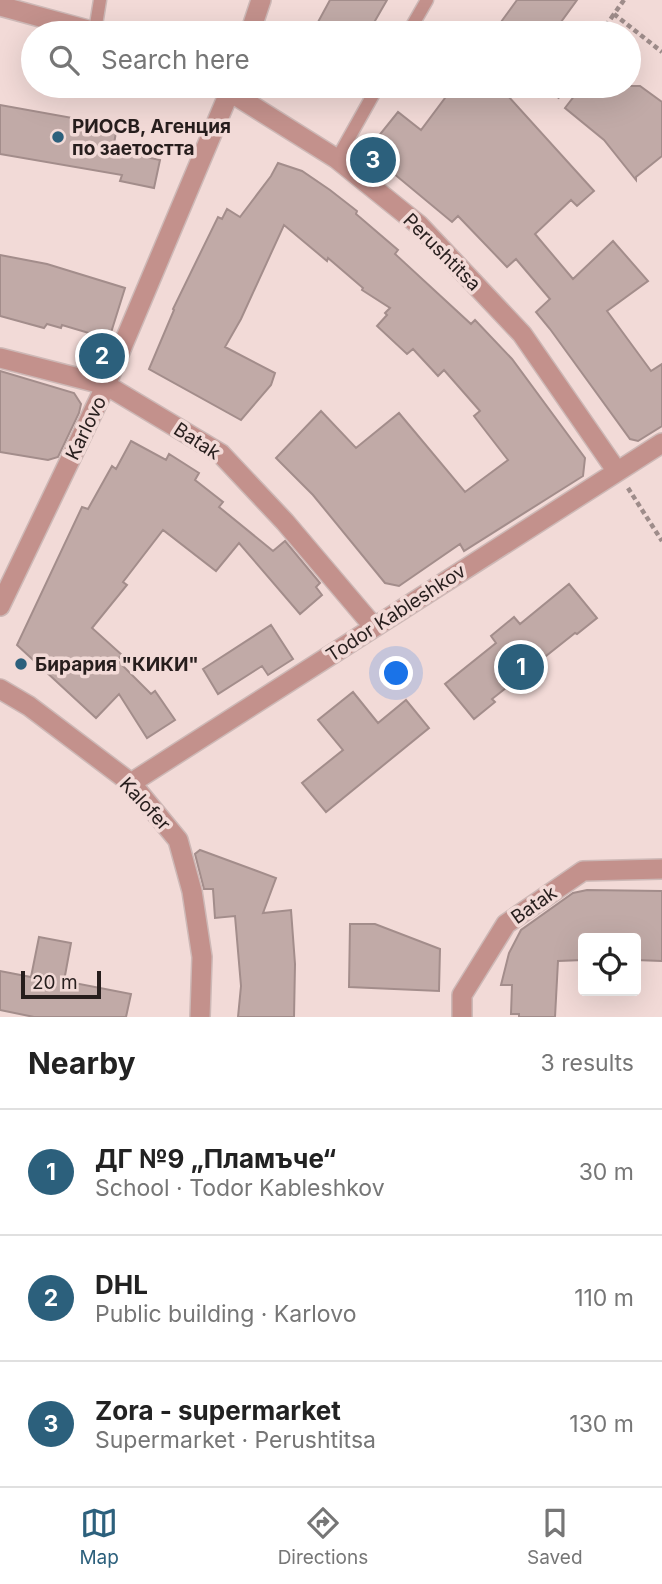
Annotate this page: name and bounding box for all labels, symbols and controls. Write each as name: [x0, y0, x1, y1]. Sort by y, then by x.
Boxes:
search box: [21, 21, 641, 98]
icon: search: [45, 41, 83, 79]
text: Search here: [101, 44, 250, 75]
place label: РИОСВ, Агенция по заетостта: [72, 115, 231, 160]
marker: РИОСВ, Агенция по заетостта: [50, 129, 66, 145]
pin: 3: [350, 134, 396, 186]
street label: Perushtitsa: [398, 208, 486, 296]
pin: 2: [79, 330, 125, 382]
street label: Karlovo: [61, 392, 111, 464]
street label: Batak: [170, 418, 225, 465]
street label: Todor Kableshkov: [322, 559, 470, 667]
pin: 1: [498, 641, 544, 693]
place label: Бирария "КИКИ": [35, 653, 199, 676]
marker: Бирария "КИКИ": [13, 656, 29, 672]
your location: [379, 656, 413, 690]
street label: Kalofer: [115, 773, 175, 835]
street label: Batak: [507, 881, 562, 929]
map controls: [578, 933, 641, 996]
button: locate: [578, 933, 641, 996]
scale bar: [21, 968, 102, 1000]
text: 20 m: [32, 971, 78, 994]
text: Nearby: [28, 1045, 136, 1081]
text: 3 results: [541, 1049, 634, 1077]
text: ДГ №9 „Пламъче“: [95, 1143, 336, 1174]
text: 1: [46, 1158, 56, 1186]
text: 30 m: [579, 1158, 634, 1186]
text: School · Todor Kableshkov: [95, 1174, 385, 1202]
text: DHL: [95, 1269, 148, 1300]
text: 2: [44, 1284, 58, 1312]
text: 110 m: [574, 1284, 634, 1312]
text: Public building · Karlovo: [95, 1300, 356, 1328]
text: Zora - supermarket: [95, 1395, 341, 1426]
text: 3: [44, 1410, 58, 1438]
text: 130 m: [569, 1410, 634, 1438]
text: Supermarket · Perushtitsa: [95, 1426, 376, 1454]
tab: Map: [79, 1504, 119, 1569]
tab: Directions: [278, 1504, 368, 1569]
tab: Saved: [527, 1504, 583, 1569]

